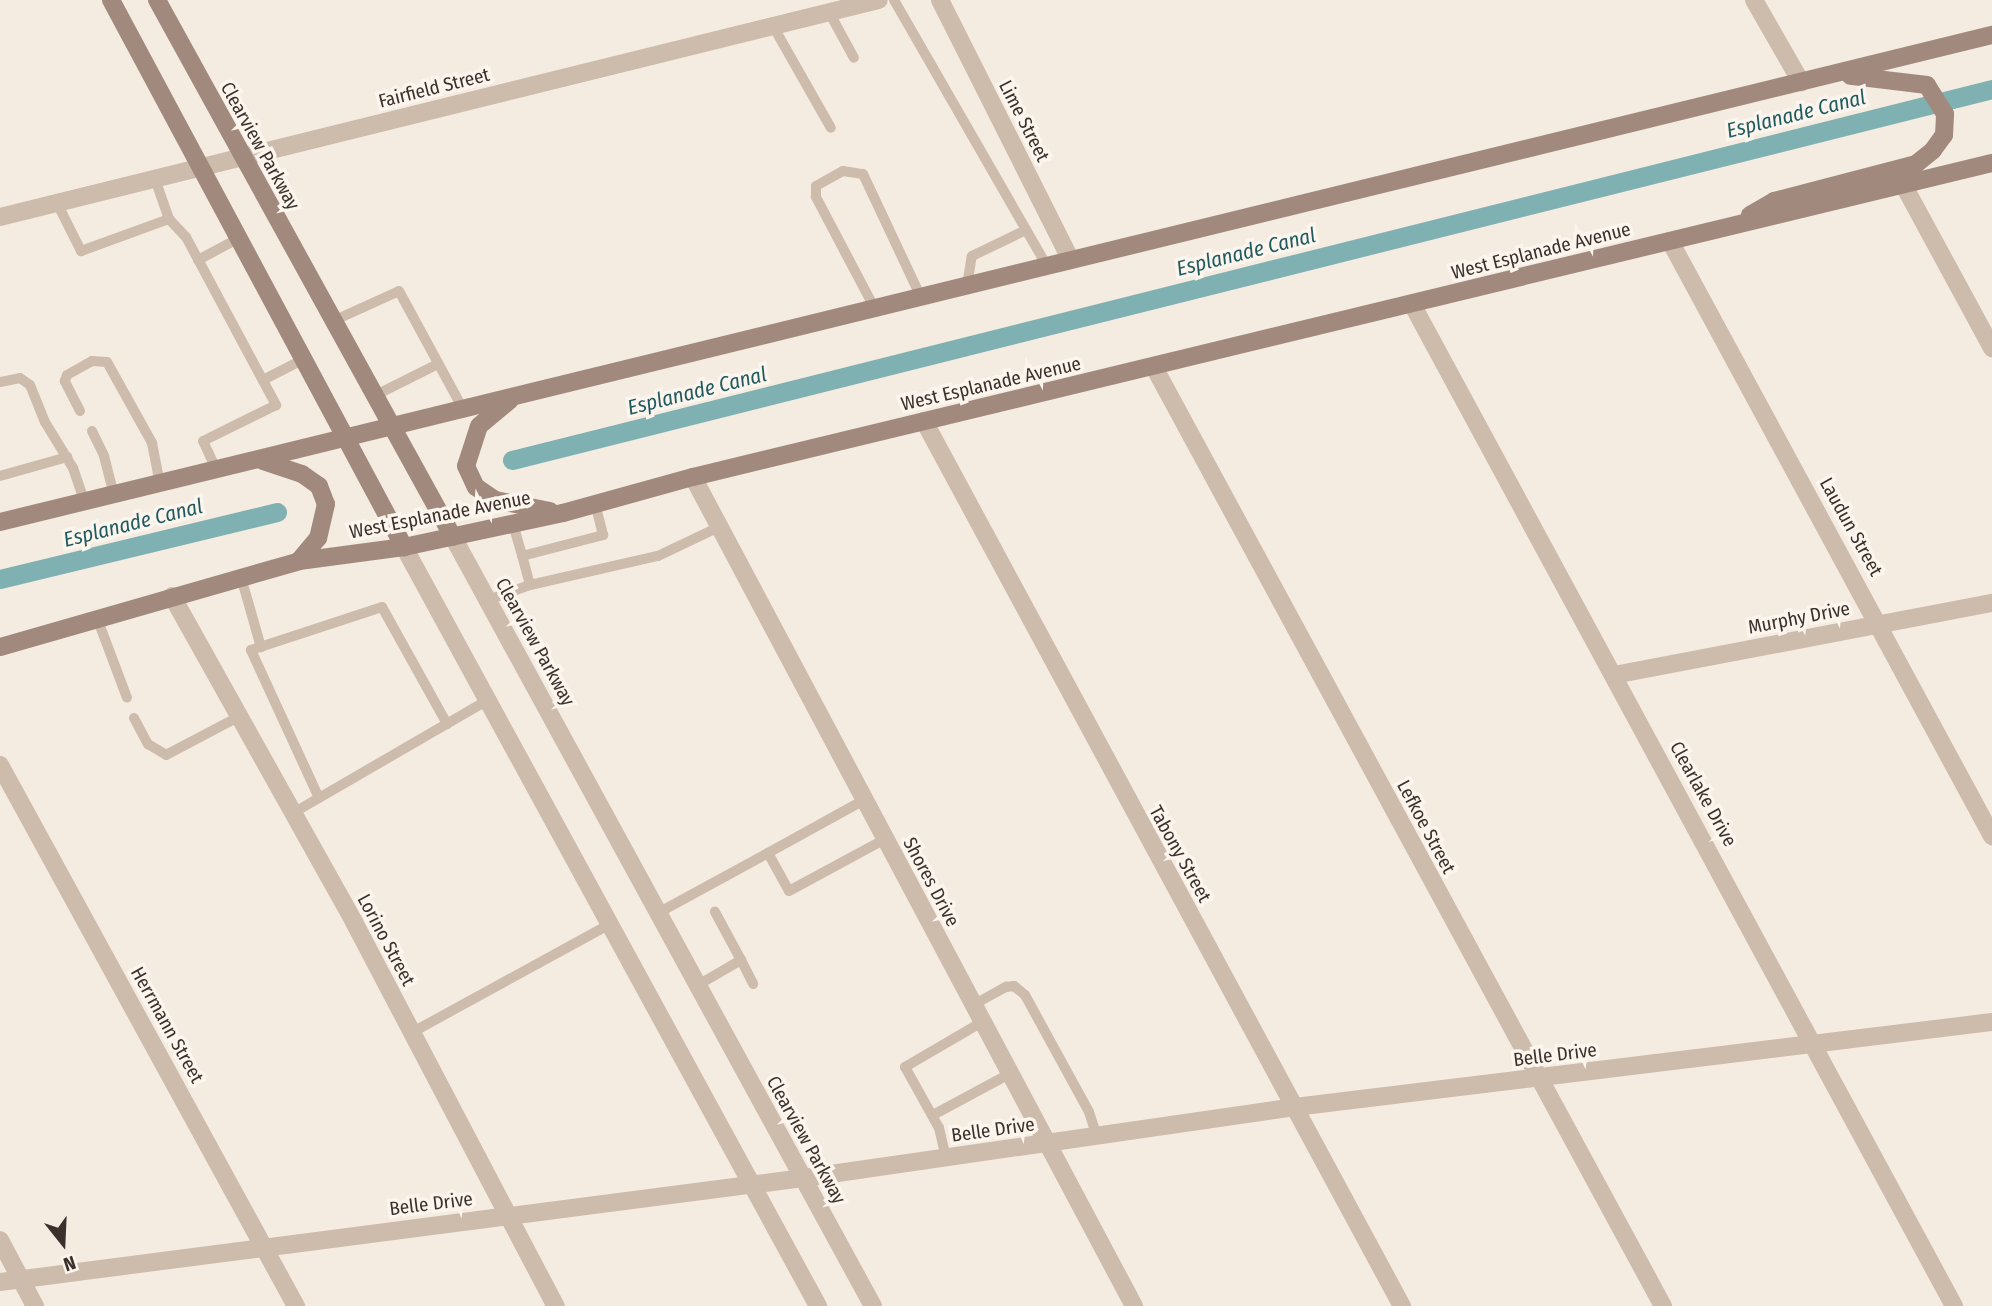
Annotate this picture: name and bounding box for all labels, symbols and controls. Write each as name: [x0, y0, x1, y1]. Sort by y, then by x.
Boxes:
street label: Fairfield Street: [376, 63, 492, 113]
street label: Lime Street: [994, 76, 1054, 166]
street label: Clearview Parkway: [215, 78, 305, 214]
water label: Esplanade Canal: [1724, 85, 1868, 143]
street label: West Esplanade Avenue: [1449, 218, 1633, 284]
water label: Esplanade Canal: [1174, 223, 1318, 281]
street label: West Esplanade Avenue: [899, 352, 1083, 416]
water label: Esplanade Canal: [625, 362, 769, 420]
street label: Laudun Street: [1815, 474, 1887, 580]
street label: West Esplanade Avenue: [348, 486, 532, 544]
water label: Esplanade Canal: [61, 494, 205, 552]
street label: Clearview Parkway: [490, 574, 580, 710]
street label: Murphy Drive: [1746, 597, 1852, 639]
street label: Clearlake Drive: [1665, 738, 1741, 850]
street label: Lefkoe Street: [1392, 776, 1460, 878]
street label: Tabony Street: [1144, 802, 1216, 906]
street label: Shores Drive: [898, 834, 964, 930]
street label: Lorino Street: [352, 890, 420, 990]
street label: Herrmann Street: [126, 963, 208, 1087]
street label: Belle Drive: [1512, 1039, 1598, 1071]
street label: Clearview Parkway: [761, 1072, 851, 1208]
street label: Belle Drive: [950, 1113, 1036, 1147]
street label: Belle Drive: [388, 1188, 474, 1220]
north arrow: [28, 1208, 98, 1278]
text: N: [61, 1251, 79, 1276]

